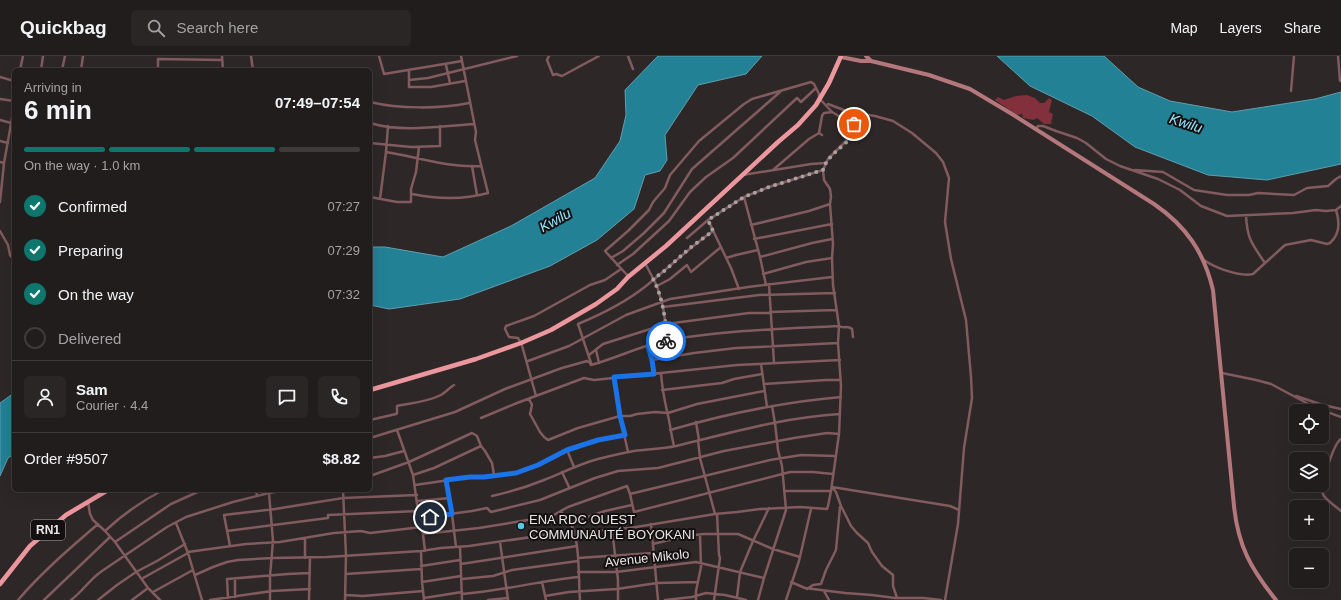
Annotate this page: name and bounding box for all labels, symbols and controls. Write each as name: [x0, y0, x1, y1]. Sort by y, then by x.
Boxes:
search box: [131, 10, 411, 46]
text: Quickbag: [20, 17, 107, 38]
icon: search: [145, 17, 167, 39]
text: Search here: [177, 19, 258, 36]
text: Map: [1170, 20, 1198, 36]
text: Layers: [1220, 20, 1262, 36]
text: Share: [1284, 20, 1321, 36]
text: Arriving in: [24, 80, 82, 95]
text: 07:49–07:54: [275, 94, 360, 111]
text: 6 min: [24, 95, 92, 125]
pin: [837, 107, 871, 141]
water label: Kwilu: [1168, 110, 1205, 136]
icon: bag: [843, 113, 865, 135]
text: On the way · 1.0 km: [24, 158, 140, 173]
icon: check: [24, 195, 46, 217]
text: Confirmed: [58, 198, 127, 215]
text: 07:27: [327, 199, 360, 214]
water label: Kwilu: [536, 205, 574, 235]
icon: check: [24, 239, 46, 261]
text: Preparing: [58, 242, 123, 259]
text: 07:29: [327, 243, 360, 258]
icon: check: [24, 283, 46, 305]
text: On the way: [58, 286, 134, 303]
text: 07:32: [327, 287, 360, 302]
courier: [646, 321, 686, 361]
text: Delivered: [58, 330, 121, 347]
icon: bike: [655, 330, 677, 352]
button: person: [24, 376, 66, 418]
button: chat: [266, 376, 308, 418]
button: phone: [318, 376, 360, 418]
text: Sam: [76, 381, 108, 398]
text: Courier · 4.4: [76, 398, 148, 413]
map controls: [1289, 404, 1329, 588]
button: locate: [1289, 404, 1329, 444]
text: Order #9507: [24, 450, 108, 467]
text: $8.82: [322, 450, 360, 467]
button: layers: [1289, 452, 1329, 492]
pin: [413, 500, 447, 534]
button: +: [1289, 500, 1329, 540]
icon: home: [419, 506, 441, 528]
place label: ENA RDC OUEST COMMUNAUTÉ BOYOKANI: [529, 512, 695, 542]
road number: RN1: [31, 520, 65, 540]
marker: ENA RDC OUEST COMMUNAUTÉ BOYOKANI: [516, 521, 526, 531]
street label: Avenue Mikolo: [604, 546, 690, 570]
button: −: [1289, 548, 1329, 588]

